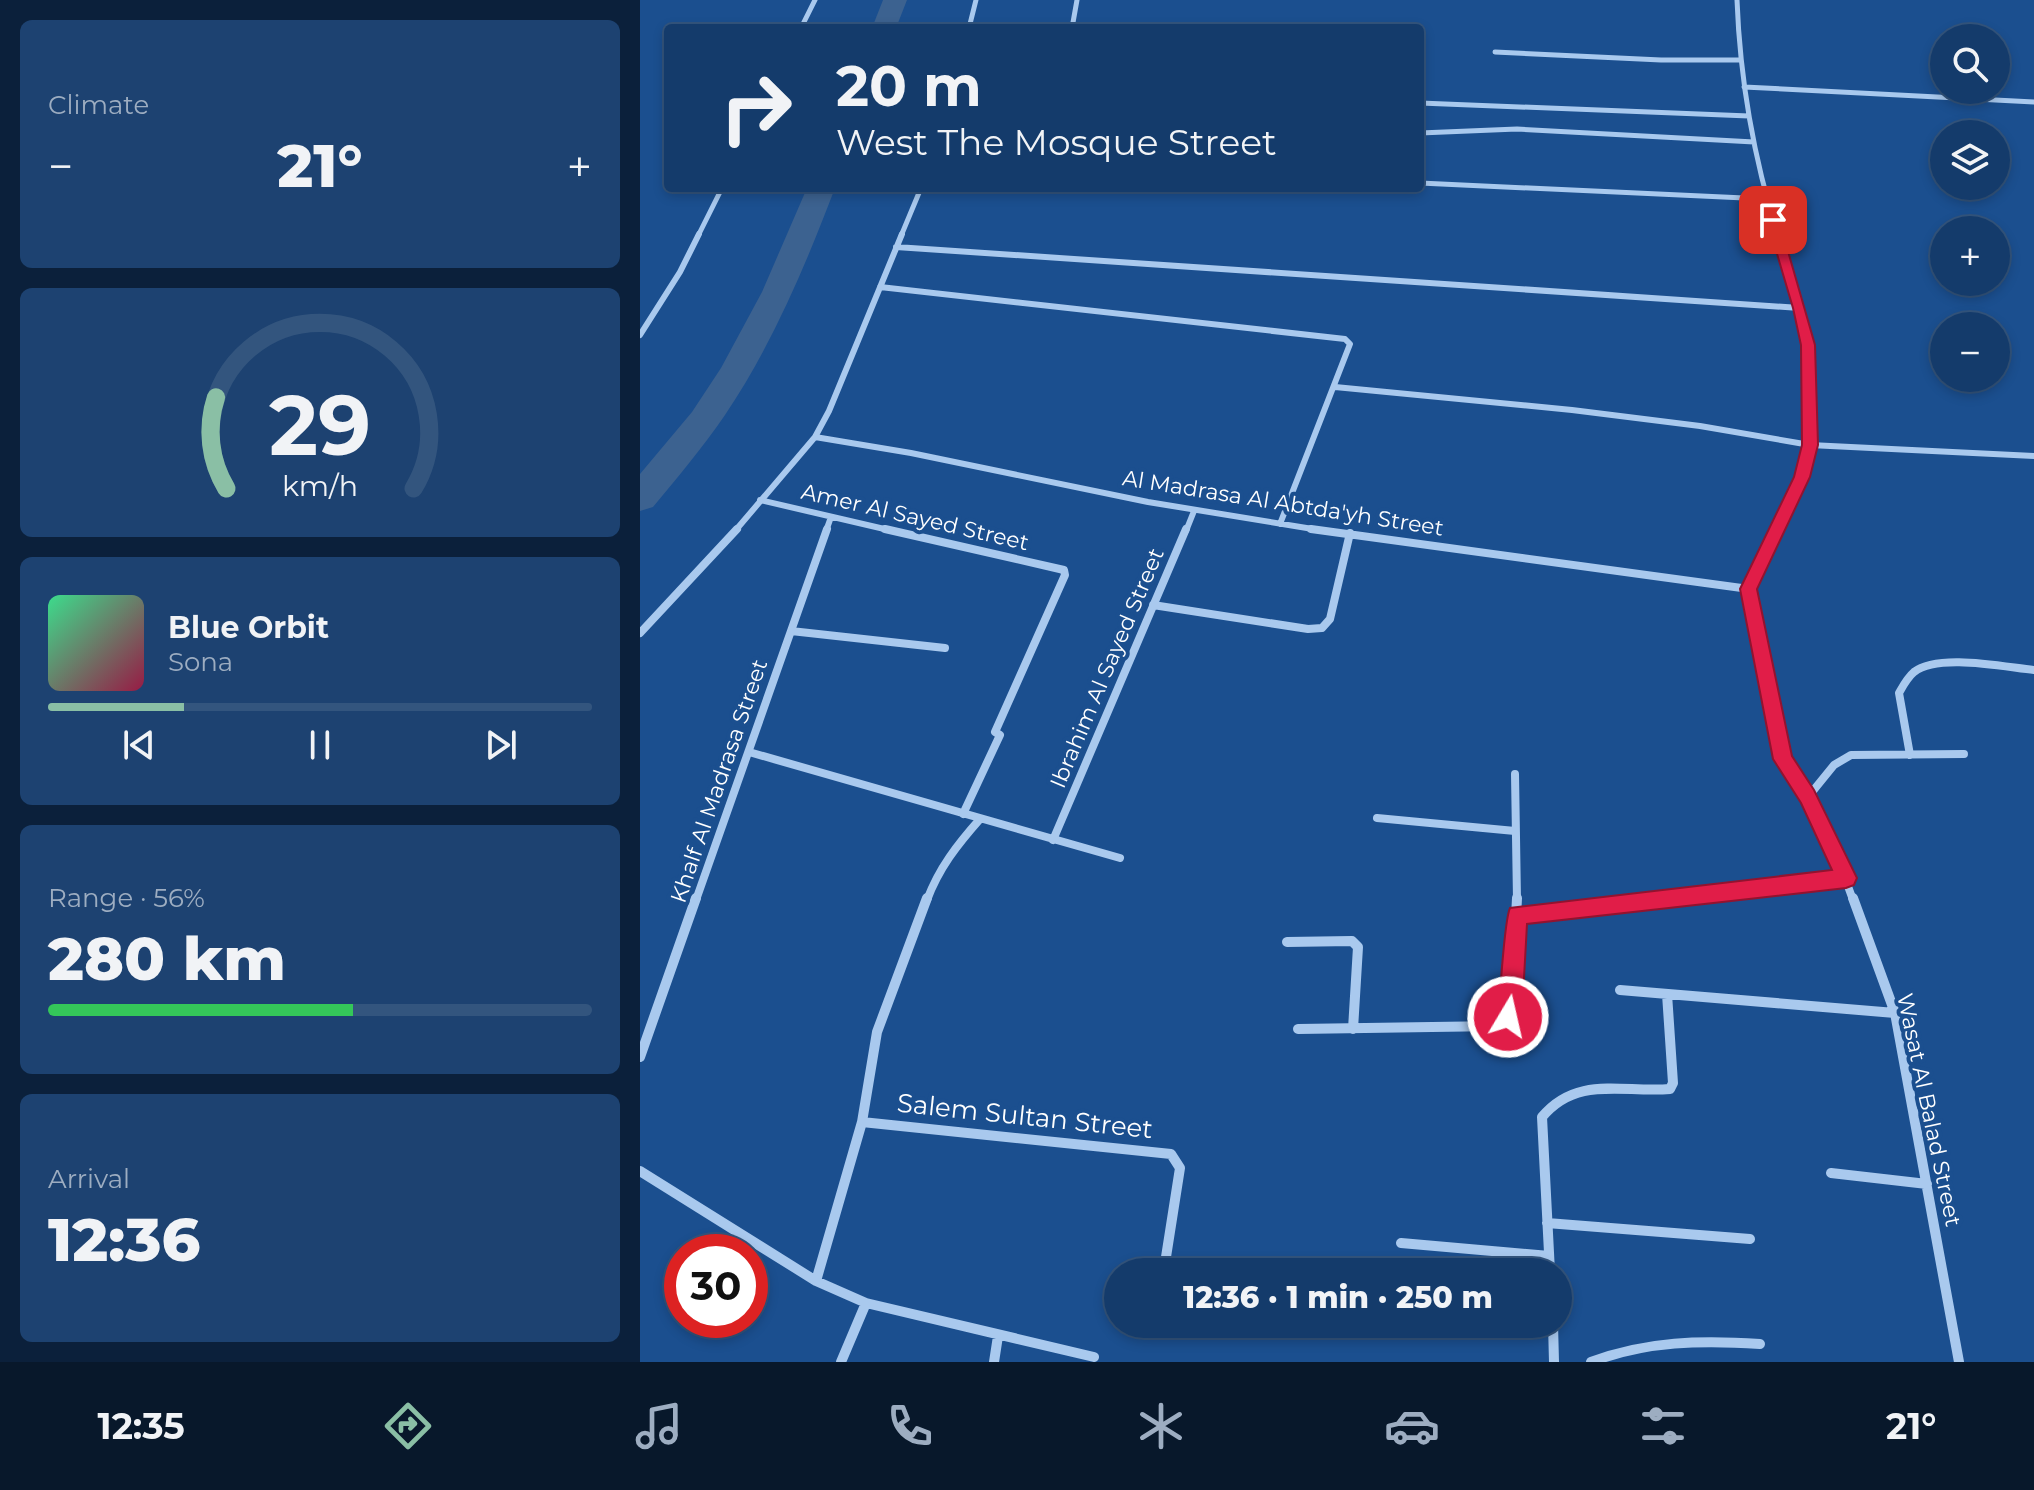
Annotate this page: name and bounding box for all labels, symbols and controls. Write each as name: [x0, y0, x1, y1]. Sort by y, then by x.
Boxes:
map controls: [1930, 24, 2010, 392]
button: search: [1930, 24, 2010, 104]
text: 20 m: [836, 52, 982, 120]
icon: right: [704, 56, 808, 160]
text: Climate: [48, 89, 149, 121]
text: West The Mosque Street: [836, 120, 1277, 164]
button: layers: [1930, 120, 2010, 200]
text: 21°: [277, 129, 363, 202]
text: −: [48, 139, 73, 193]
text: +: [567, 139, 592, 193]
pin: [1739, 186, 1807, 254]
icon: arrive: [1751, 198, 1795, 242]
button: +: [1930, 216, 2010, 296]
button: −: [1930, 312, 2010, 392]
text: 29: [269, 373, 371, 475]
street label: Al Madrasa Al Abtda'yh Street: [1120, 464, 1446, 542]
text: km/h: [282, 468, 358, 503]
street label: Amer Al Sayed Street: [799, 478, 1031, 556]
street label: Ibrahim Al Sayed Street: [1044, 544, 1170, 792]
text: Blue Orbit: [168, 609, 329, 646]
text: Sona: [168, 646, 233, 678]
street label: Khalf Al Madrasa Street: [665, 656, 773, 906]
icon: previous: [117, 723, 161, 767]
icon: pause: [298, 723, 342, 767]
icon: next: [479, 723, 523, 767]
text: Range · 56%: [48, 882, 205, 914]
text: 280 km: [48, 922, 286, 995]
position arrow: [1466, 975, 1550, 1059]
street label: Wasat Al Balad Street: [1891, 991, 1967, 1229]
street label: Salem Sultan Street: [896, 1087, 1154, 1145]
text: Arrival: [48, 1163, 130, 1195]
text: 12:36: [48, 1203, 200, 1276]
speed limit sign: 30: [664, 1234, 768, 1338]
text: 12:36 · 1 min · 250 m: [1183, 1279, 1493, 1316]
icon: directions: [380, 1398, 436, 1454]
icon: music: [631, 1398, 687, 1454]
icon: phone: [882, 1398, 938, 1454]
icon: climate: [1133, 1398, 1189, 1454]
icon: car: [1384, 1398, 1440, 1454]
icon: filters: [1635, 1398, 1691, 1454]
text: 12:35: [98, 1404, 185, 1448]
text: 21°: [1886, 1404, 1936, 1448]

